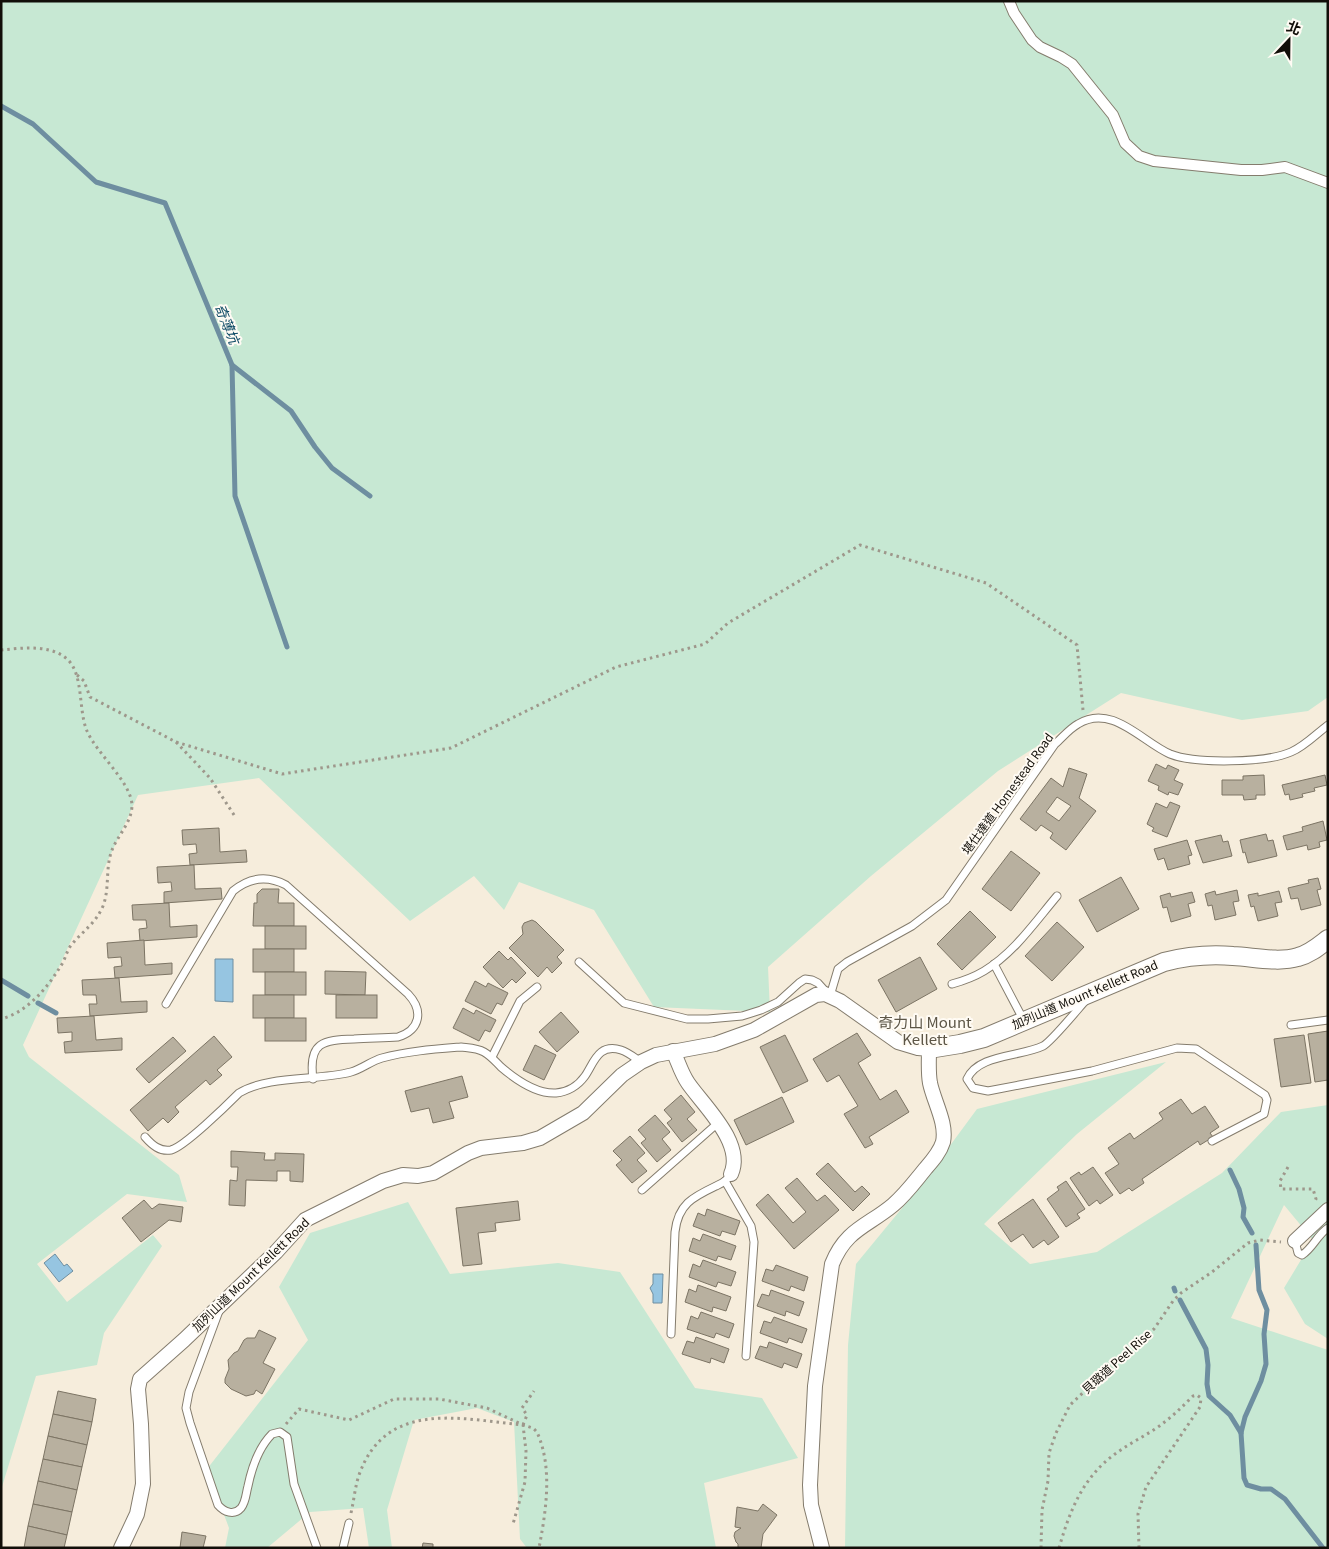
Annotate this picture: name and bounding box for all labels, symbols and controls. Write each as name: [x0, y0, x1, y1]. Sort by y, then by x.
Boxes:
north arrow: [1264, 15, 1314, 65]
text: 北: [1284, 15, 1304, 39]
water label: 奇薄坑: [211, 300, 246, 349]
street label: 堪仕達道 Homestead Road: [957, 729, 1057, 857]
street label: 加列山道 Mount Kellett Road: [1009, 955, 1160, 1032]
district label: 奇力山 Mount Kellett: [878, 1011, 972, 1049]
street label: 加列山道 Mount Kellett Road: [188, 1213, 312, 1335]
street label: 貝璐道 Peel Rise: [1077, 1325, 1155, 1397]

